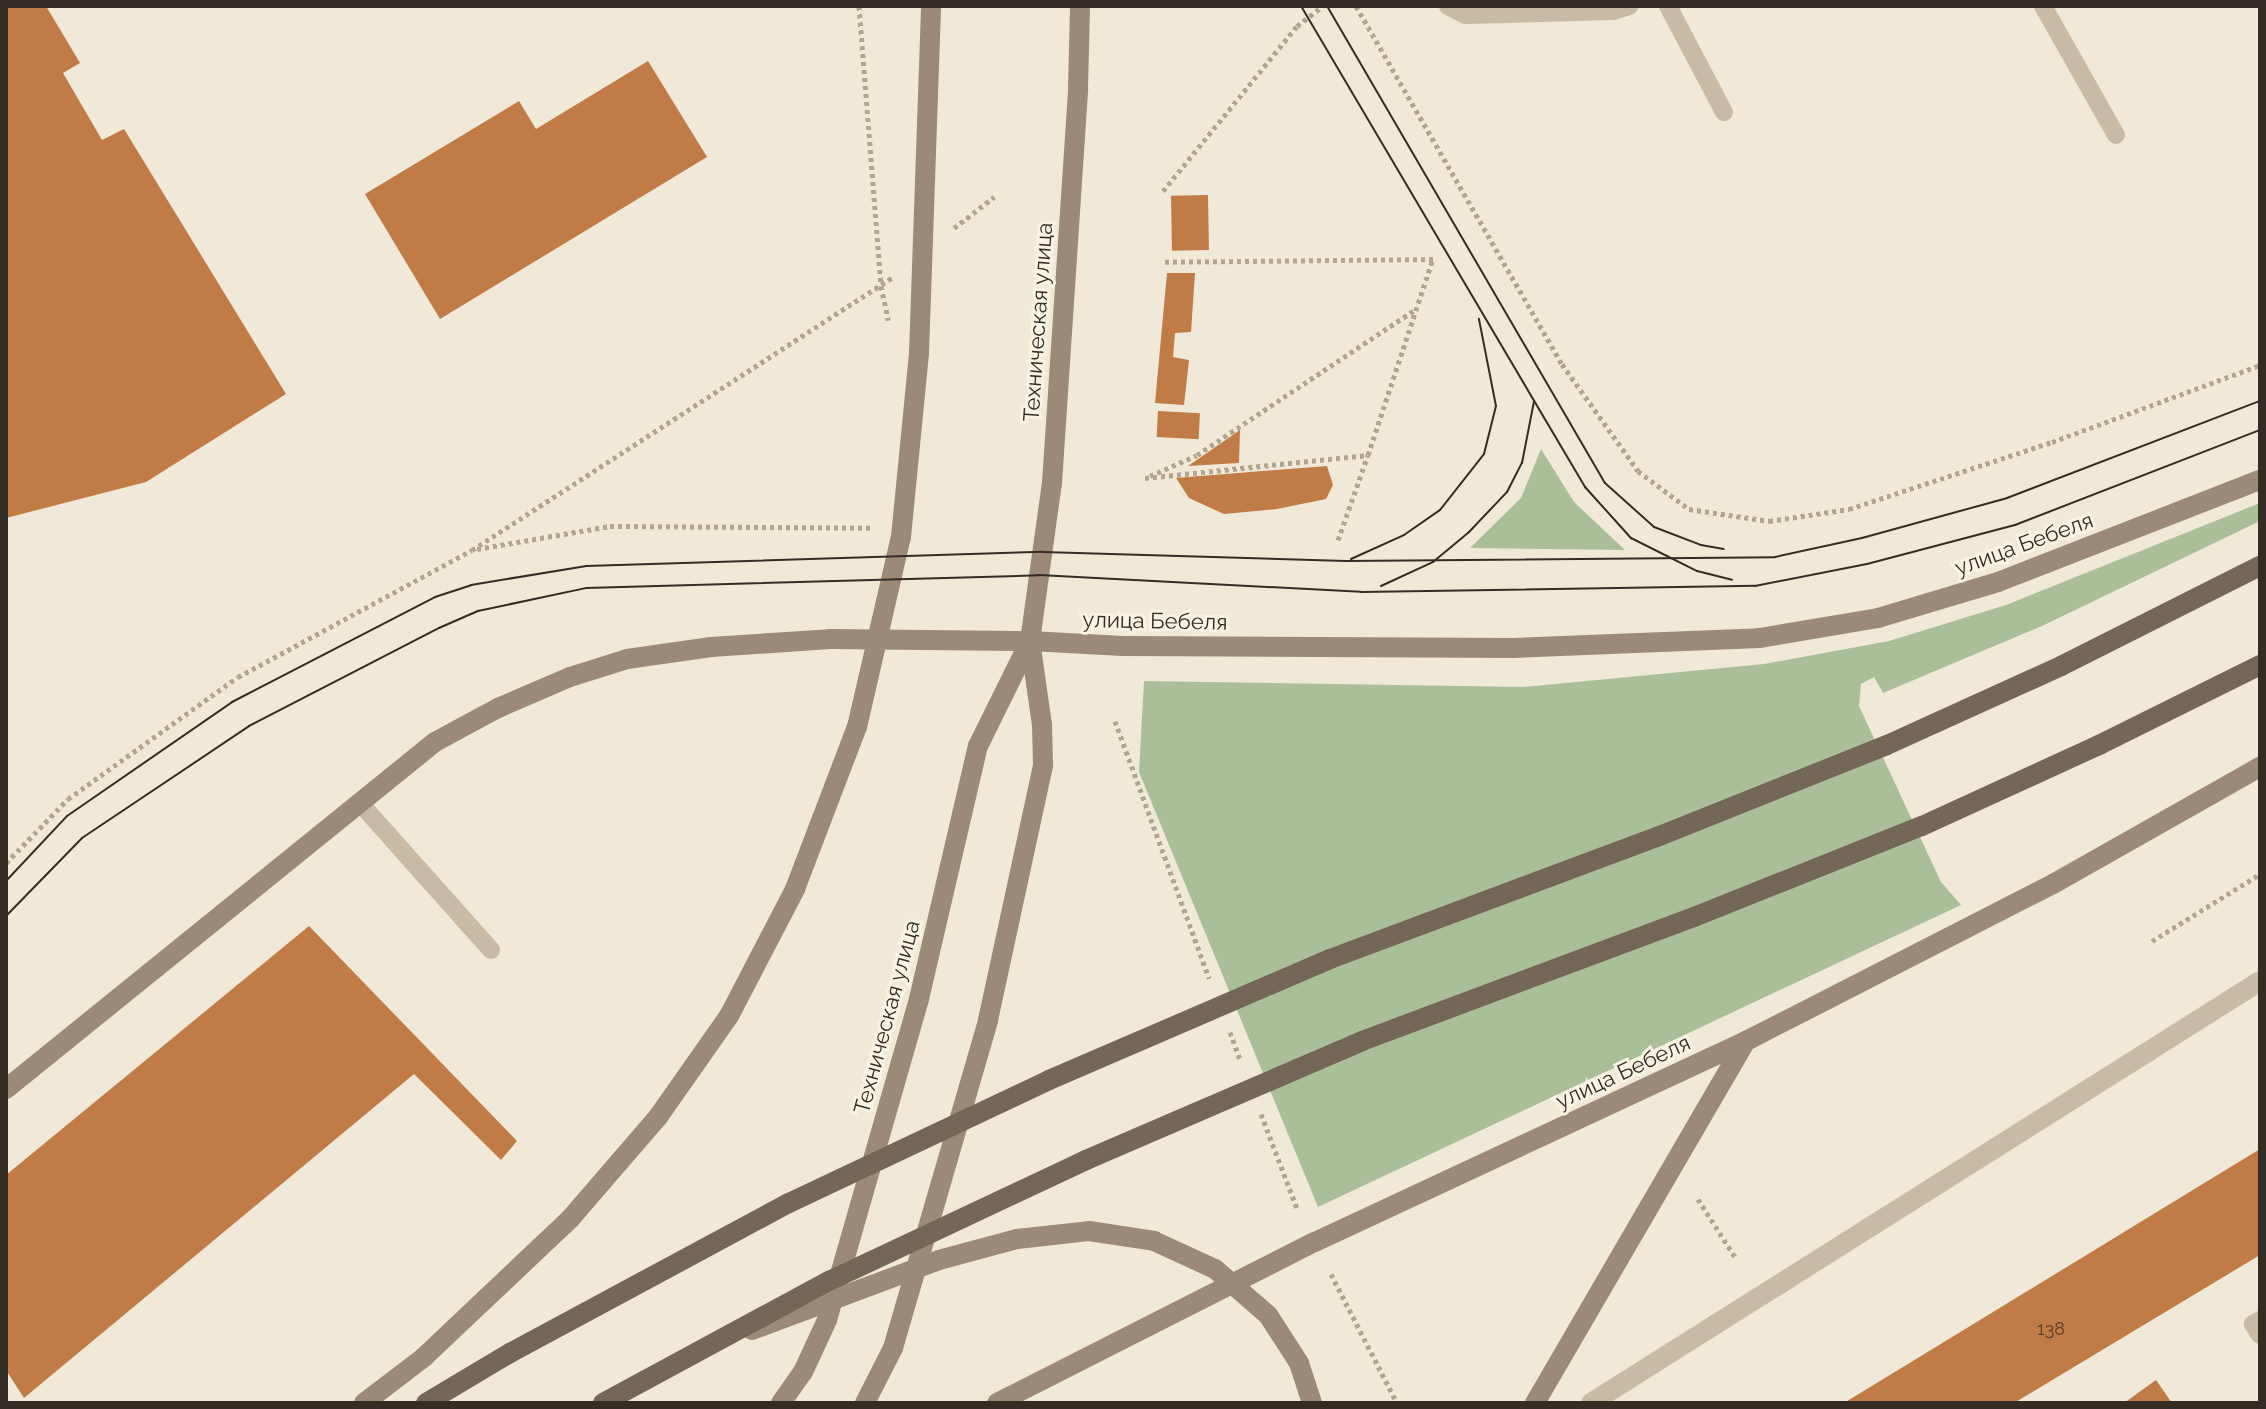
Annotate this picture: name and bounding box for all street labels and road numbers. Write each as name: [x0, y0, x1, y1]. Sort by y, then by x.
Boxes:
street label: Техническая улица: [1018, 221, 1058, 423]
street label: улица Бебеля: [1951, 507, 2097, 581]
street label: улица Бебеля: [1082, 607, 1228, 635]
street label: Техническая улица: [848, 917, 926, 1117]
street label: улица Бебеля: [1552, 1029, 1694, 1115]

